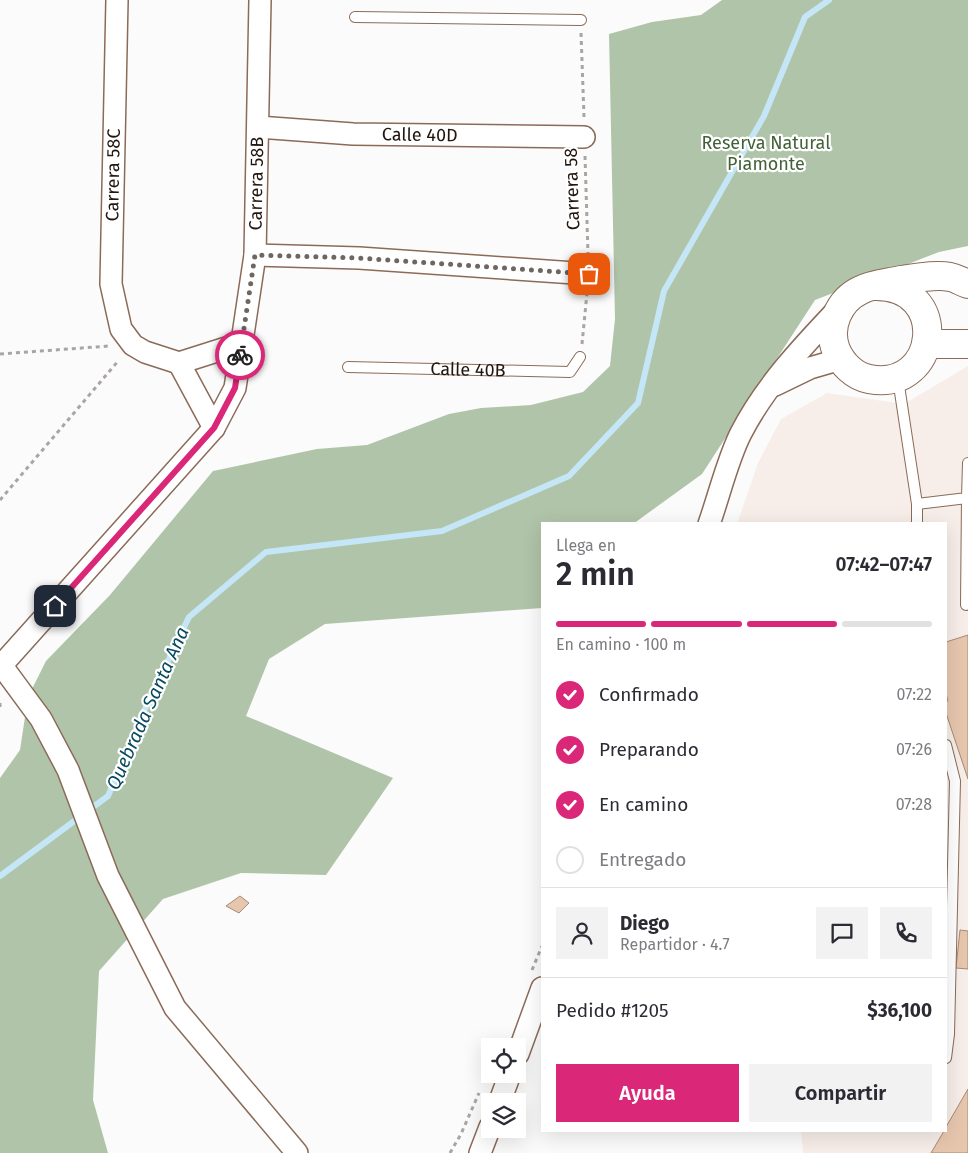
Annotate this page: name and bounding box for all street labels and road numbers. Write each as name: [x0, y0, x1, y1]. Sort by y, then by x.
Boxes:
street label: Calle 40D: [382, 123, 458, 146]
street label: Carrera 58C: [101, 128, 125, 222]
street label: Carrera 58B: [244, 136, 268, 231]
street label: Carrera 58: [560, 147, 584, 231]
street label: Calle 40B: [430, 358, 506, 382]

